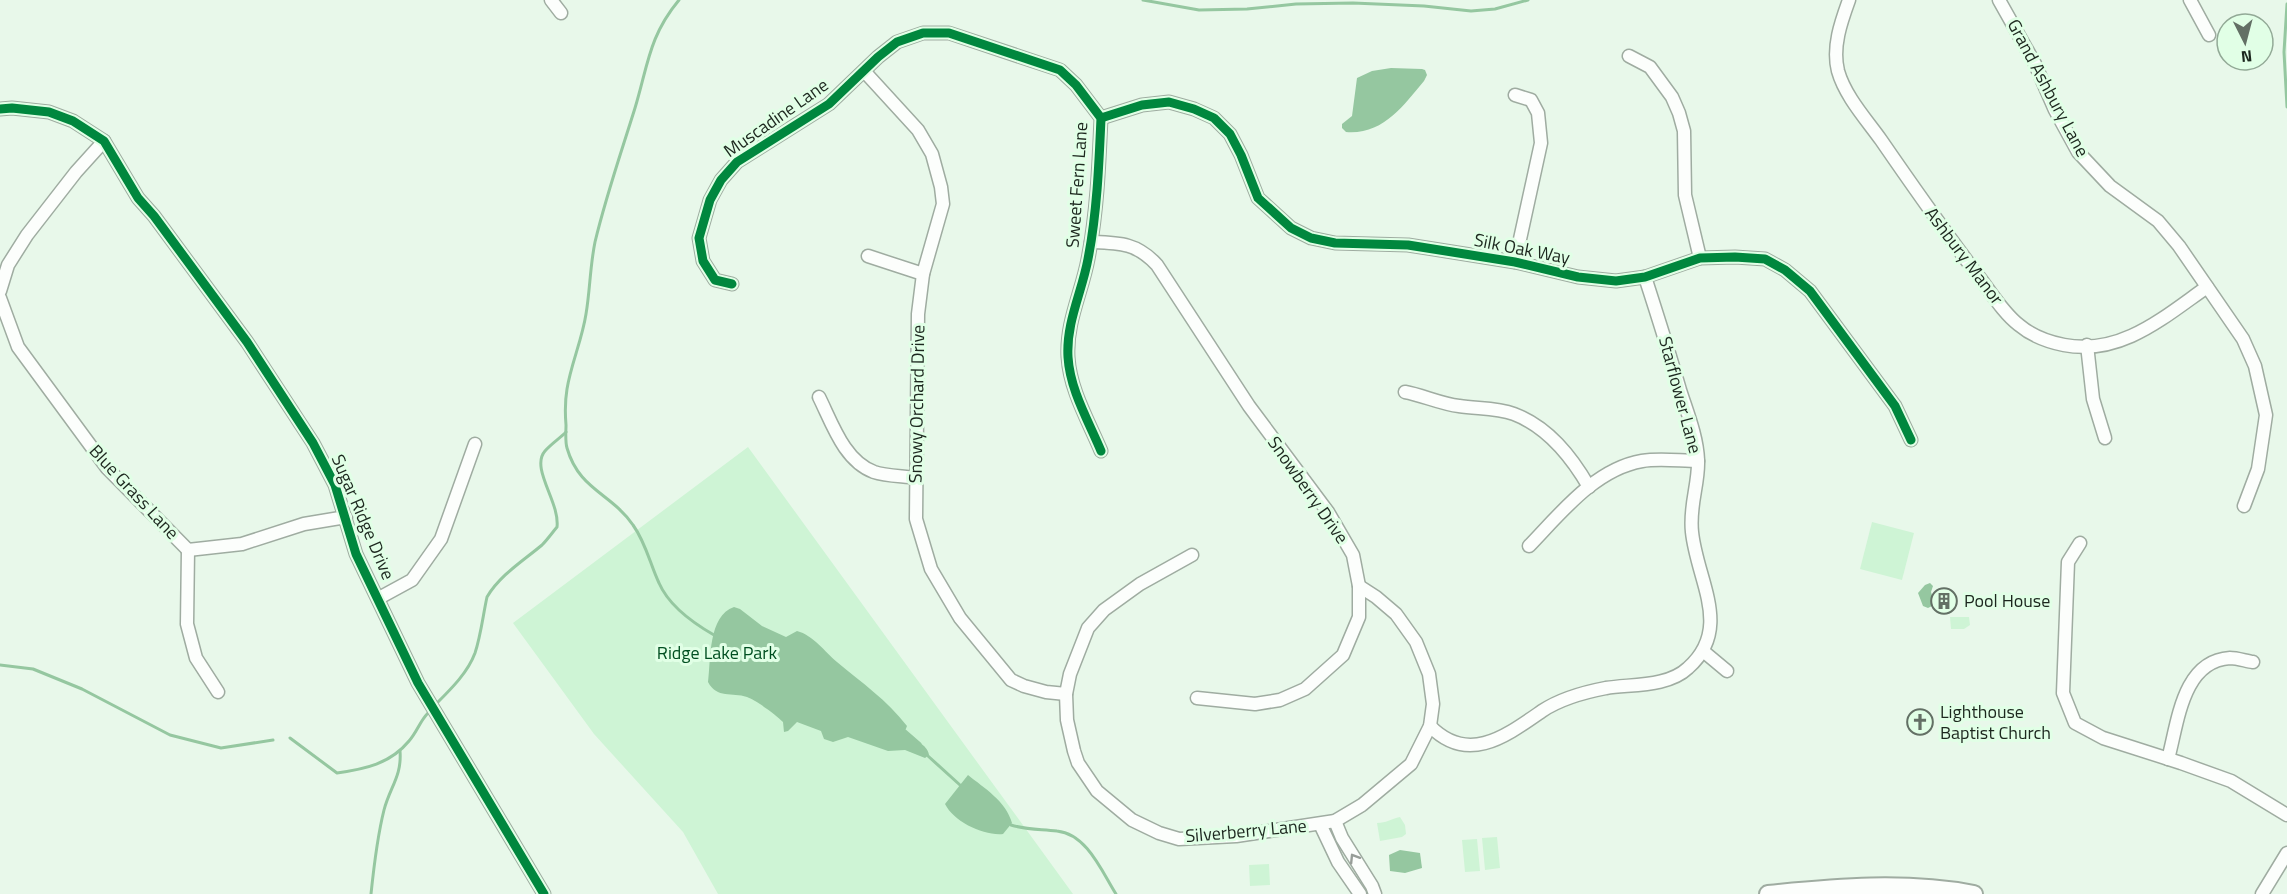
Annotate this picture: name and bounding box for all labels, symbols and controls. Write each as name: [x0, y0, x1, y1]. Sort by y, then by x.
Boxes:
north arrow: [2215, 12, 2275, 72]
street label: Grand Ashbury Lane: [2001, 14, 2096, 161]
text: N: [2240, 44, 2253, 69]
street label: Muscadine Lane: [718, 71, 834, 164]
street label: Sweet Fern Lane: [1059, 121, 1094, 249]
street label: Ashbury Manor: [1919, 201, 2010, 310]
street label: Silk Oak Way: [1472, 226, 1573, 271]
street label: Snowy Orchard Drive: [902, 325, 931, 483]
street label: Starflower Lane: [1652, 333, 1709, 456]
street label: Snowberry Drive: [1261, 431, 1355, 549]
street label: Blue Grass Lane: [83, 438, 186, 545]
street label: Sugar Ridge Drive: [325, 450, 402, 584]
building icon: Pool House: [1929, 586, 1959, 616]
place label: Pool House: [1964, 587, 2050, 614]
park label: Ridge Lake Park: [657, 639, 778, 666]
place label: Lighthouse Baptist Church: [1940, 698, 2051, 746]
church icon: Lighthouse Baptist Church: [1905, 707, 1935, 737]
street label: Silverberry Lane: [1184, 812, 1308, 849]
one-way arrow: [1350, 854, 1362, 864]

